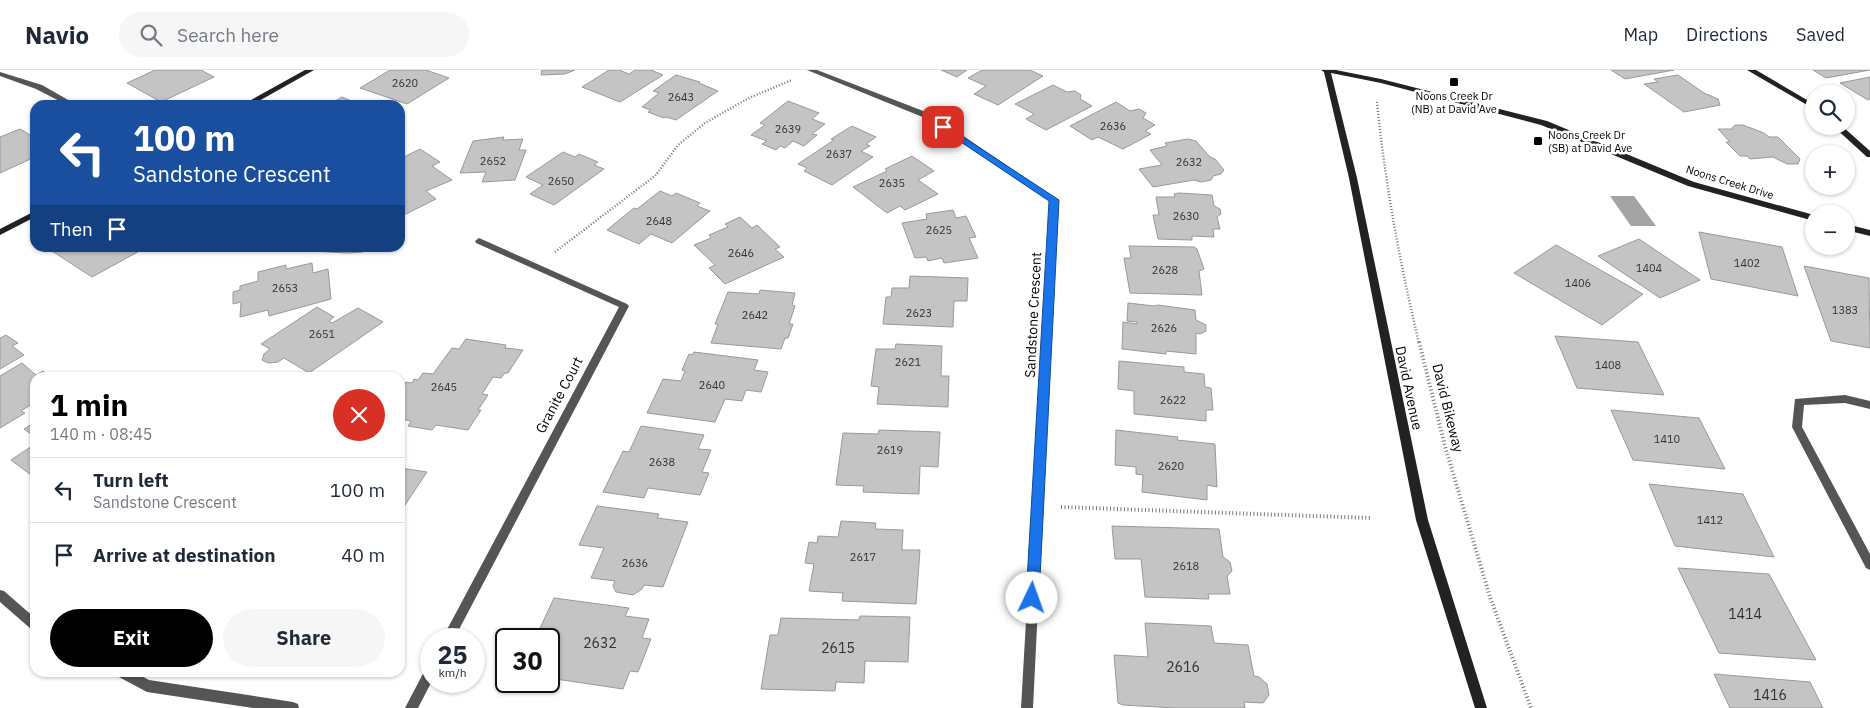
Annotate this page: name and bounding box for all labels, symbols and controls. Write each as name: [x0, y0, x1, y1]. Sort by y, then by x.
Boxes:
search box: [119, 12, 469, 57]
text: Navio: [25, 19, 89, 51]
icon: search: [137, 21, 165, 49]
text: Search here: [177, 23, 279, 47]
text: Map: [1623, 23, 1658, 46]
text: Directions: [1686, 23, 1768, 46]
text: Saved: [1796, 23, 1845, 46]
house number: 2620: [392, 76, 418, 90]
marker: Noons Creek Dr (NB) at David Ave: [1448, 76, 1460, 88]
map controls: [1805, 85, 1855, 255]
button: search: [1805, 85, 1855, 135]
place label: Noons Creek Dr (NB) at David Ave: [1411, 89, 1497, 116]
house number: 2643: [668, 90, 694, 104]
pin: [922, 106, 964, 148]
icon: arrive: [929, 113, 957, 141]
text: 100 m: [133, 115, 236, 161]
house number: 2636: [1100, 119, 1126, 133]
icon: left: [50, 120, 115, 185]
house number: 2639: [775, 122, 801, 136]
place label: Noons Creek Dr (SB) at David Ave: [1548, 128, 1632, 155]
marker: Noons Creek Dr (SB) at David Ave: [1532, 135, 1544, 147]
button: +: [1805, 145, 1855, 195]
house number: 2637: [826, 147, 852, 161]
house number: 2652: [480, 154, 506, 168]
house number: 2632: [1176, 155, 1202, 169]
text: Sandstone Crescent: [133, 159, 331, 188]
street label: Noons Creek Drive: [1684, 162, 1776, 202]
house number: 2650: [548, 174, 574, 188]
house number: 2635: [879, 176, 905, 190]
button: −: [1805, 205, 1855, 255]
house number: 2630: [1173, 209, 1199, 223]
house number: 2648: [646, 214, 672, 228]
icon: arrive: [103, 215, 131, 243]
text: Then: [50, 217, 93, 241]
house number: 2625: [926, 223, 952, 237]
house number: 2646: [728, 246, 754, 260]
street label: Sandstone Crescent: [1021, 252, 1045, 378]
house number: 1402: [1734, 256, 1760, 270]
house number: 1404: [1636, 261, 1663, 275]
house number: 2628: [1152, 263, 1178, 277]
house number: 1406: [1565, 276, 1591, 290]
house number: 2653: [272, 281, 298, 295]
house number: 1383: [1832, 303, 1858, 317]
house number: 2623: [906, 306, 932, 320]
house number: 2642: [742, 308, 768, 322]
house number: 2626: [1151, 321, 1177, 335]
house number: 2651: [309, 327, 336, 341]
street label: David Avenue: [1391, 344, 1427, 432]
street label: Granite Court: [531, 354, 587, 436]
house number: 2621: [895, 355, 922, 369]
house number: 1408: [1595, 358, 1621, 372]
street label: David Bikeway: [1428, 362, 1468, 454]
house number: 2640: [699, 378, 725, 392]
house number: 2645: [431, 380, 457, 394]
text: 1 min: [50, 385, 128, 424]
button: close: [333, 389, 385, 441]
house number: 2622: [1160, 393, 1186, 407]
text: 140 m · 08:45: [50, 424, 152, 444]
house number: 1410: [1654, 432, 1680, 446]
house number: 2619: [877, 443, 903, 457]
house number: 2638: [649, 455, 675, 469]
house number: 2620: [1158, 459, 1184, 473]
text: Turn left: [93, 468, 169, 492]
icon: left: [50, 476, 78, 504]
text: 100 m: [330, 478, 385, 502]
text: Sandstone Crescent: [93, 492, 237, 512]
house number: 1412: [1697, 513, 1723, 527]
icon: arrive: [50, 541, 78, 569]
text: Arrive at destination: [93, 543, 276, 567]
text: 40 m: [341, 543, 385, 567]
house number: 2617: [850, 550, 876, 564]
house number: 2636: [622, 556, 648, 570]
house number: 2618: [1173, 559, 1199, 573]
position arrow: [1005, 571, 1057, 623]
house number: 1414: [1728, 605, 1762, 623]
button: Exit: [50, 609, 213, 667]
button: Share: [223, 609, 385, 667]
speed limit sign: 30: [495, 628, 560, 693]
house number: 2632: [583, 634, 617, 652]
text: 25: [437, 638, 468, 671]
house number: 2615: [821, 639, 855, 657]
house number: 2616: [1166, 658, 1200, 676]
text: km/h: [438, 665, 467, 680]
house number: 1416: [1753, 686, 1787, 704]

